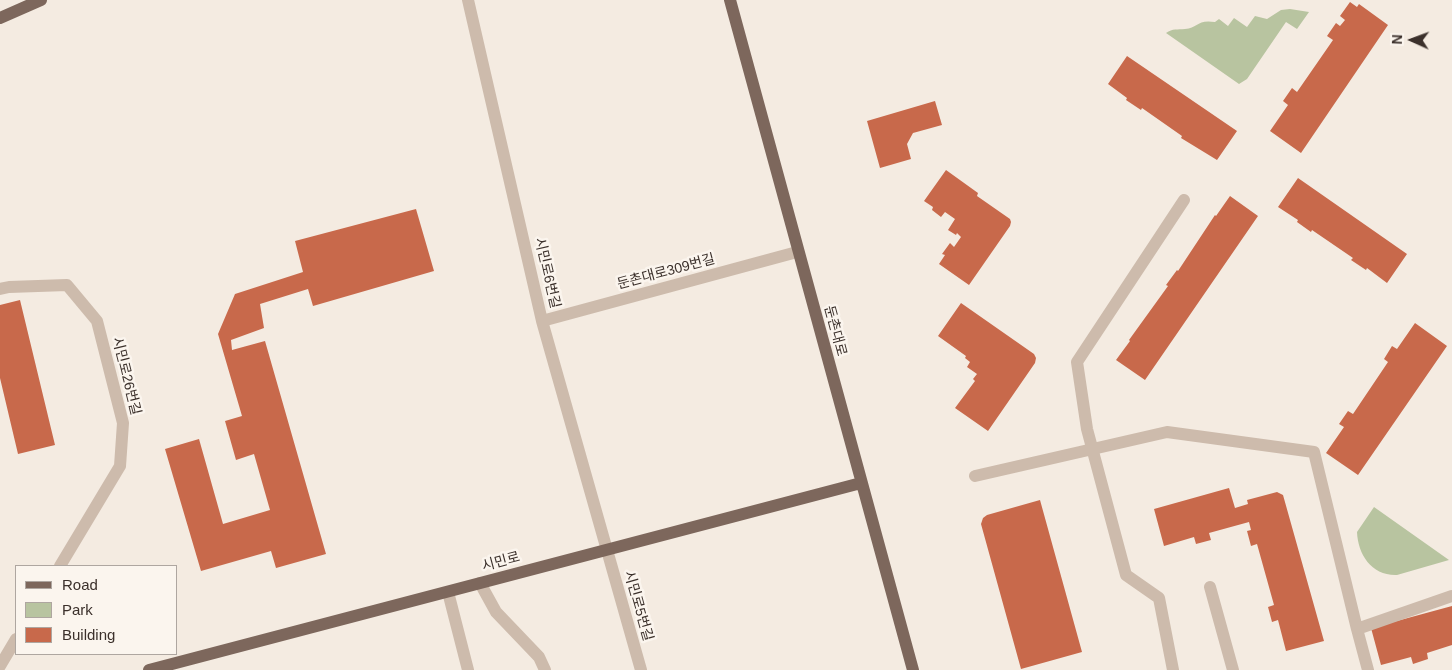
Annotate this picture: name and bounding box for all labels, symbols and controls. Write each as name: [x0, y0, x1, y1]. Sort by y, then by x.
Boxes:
north arrow: [1387, 15, 1437, 65]
text: N: [1389, 34, 1405, 45]
street label: 시민로6번길: [531, 236, 563, 310]
street label: 둔촌대로309번길: [615, 251, 717, 293]
street label: 둔촌대로: [820, 304, 850, 358]
street label: 시민로26번길: [108, 335, 144, 417]
street label: 시민로: [480, 549, 522, 575]
legend: [15, 565, 178, 655]
street label: 시민로5번길: [620, 569, 656, 643]
text: Road: [62, 576, 98, 593]
text: Park: [62, 601, 93, 618]
text: Building: [62, 626, 115, 643]

